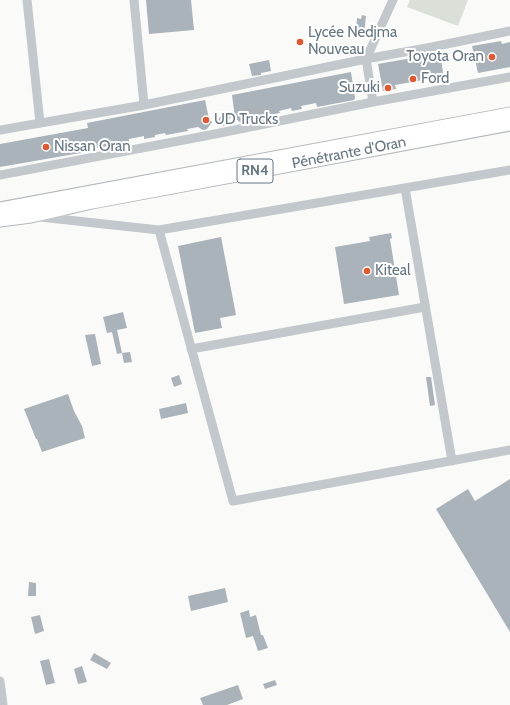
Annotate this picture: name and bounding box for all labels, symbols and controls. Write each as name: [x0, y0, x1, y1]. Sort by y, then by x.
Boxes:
place label: Lycée Nedjma Nouveau: [308, 24, 397, 59]
marker: Lycée Nedjma Nouveau: [295, 37, 305, 47]
place label: Toyota Oran: [406, 48, 484, 66]
marker: Toyota Oran: [487, 52, 497, 62]
place label: Ford: [421, 70, 449, 88]
marker: Ford: [408, 74, 418, 84]
place label: Suzuki: [339, 79, 380, 97]
marker: Suzuki: [383, 83, 393, 93]
place label: UD Trucks: [214, 111, 278, 129]
marker: UD Trucks: [201, 115, 211, 125]
street label: Pénétrante d'Oran: [290, 133, 408, 173]
place label: Nissan Oran: [54, 138, 131, 156]
marker: Nissan Oran: [41, 142, 51, 152]
road number: RN4: [237, 159, 273, 183]
place label: Kiteal: [375, 262, 410, 280]
marker: Kiteal: [362, 266, 372, 276]

